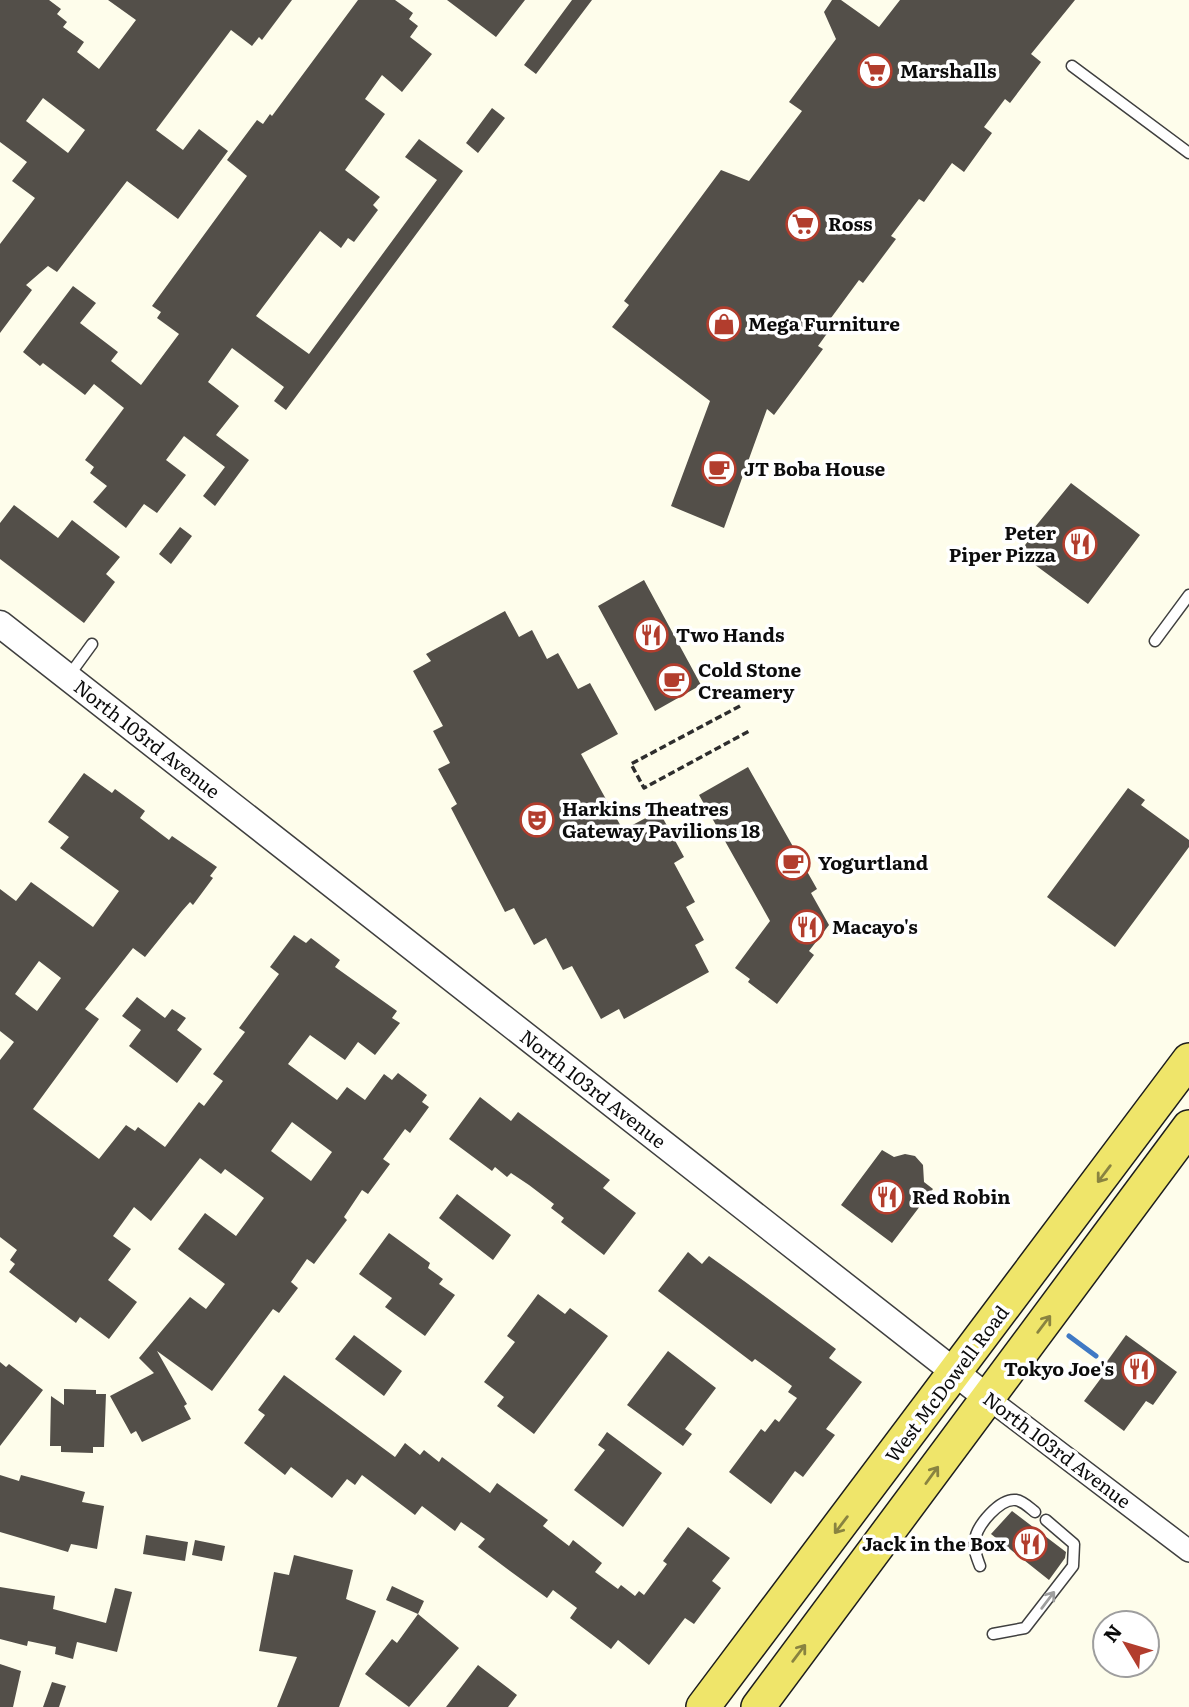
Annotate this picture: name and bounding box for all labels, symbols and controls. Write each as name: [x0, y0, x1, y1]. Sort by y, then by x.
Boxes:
supermarket icon: Marshalls: [856, 52, 894, 90]
place label: Marshalls: [900, 56, 996, 84]
supermarket icon: Ross: [784, 205, 822, 243]
place label: Ross: [828, 209, 872, 237]
shop icon: Mega Furniture: [705, 305, 743, 343]
place label: Mega Furniture: [748, 309, 900, 337]
cafe icon: JT Boba House: [700, 450, 738, 488]
place label: JT Boba House: [744, 454, 886, 482]
place label: Peter Piper Pizza: [949, 518, 1057, 568]
restaurant icon: Peter Piper Pizza: [1061, 525, 1099, 563]
restaurant icon: Two Hands: [632, 616, 670, 654]
place label: Two Hands: [676, 620, 784, 648]
place label: Cold Stone Creamery: [698, 655, 802, 705]
cafe icon: Cold Stone Creamery: [655, 662, 693, 700]
street label: North 103rd Avenue: [69, 672, 227, 804]
place label: Harkins Theatres Gateway Pavilions 18: [562, 794, 760, 844]
theatre icon: Harkins Theatres Gateway Pavilions 18: [518, 801, 556, 839]
cafe icon: Yogurtland: [774, 844, 812, 882]
place label: Yogurtland: [818, 848, 929, 876]
restaurant icon: Macayo's: [788, 908, 826, 946]
place label: Macayo's: [832, 912, 918, 940]
street label: North 103rd Avenue: [515, 1022, 673, 1154]
one-way arrow: [1097, 1164, 1112, 1183]
restaurant icon: Red Robin: [868, 1178, 906, 1216]
place label: Red Robin: [912, 1182, 1011, 1210]
street label: West McDowell Road: [878, 1299, 1015, 1468]
one-way arrow: [1037, 1315, 1051, 1334]
restaurant icon: Tokyo Joe's: [1120, 1350, 1158, 1388]
place label: Tokyo Joe's: [1004, 1354, 1114, 1382]
street label: North 103rd Avenue: [978, 1384, 1137, 1514]
one-way arrow: [925, 1466, 939, 1485]
one-way arrow: [834, 1515, 849, 1534]
restaurant icon: Jack in the Box: [1011, 1525, 1049, 1563]
place label: Jack in the Box: [862, 1529, 1007, 1557]
one-way arrow: [1040, 1592, 1055, 1610]
north arrow: [1091, 1609, 1161, 1679]
text: N: [1096, 1618, 1128, 1648]
one-way arrow: [792, 1644, 807, 1662]

